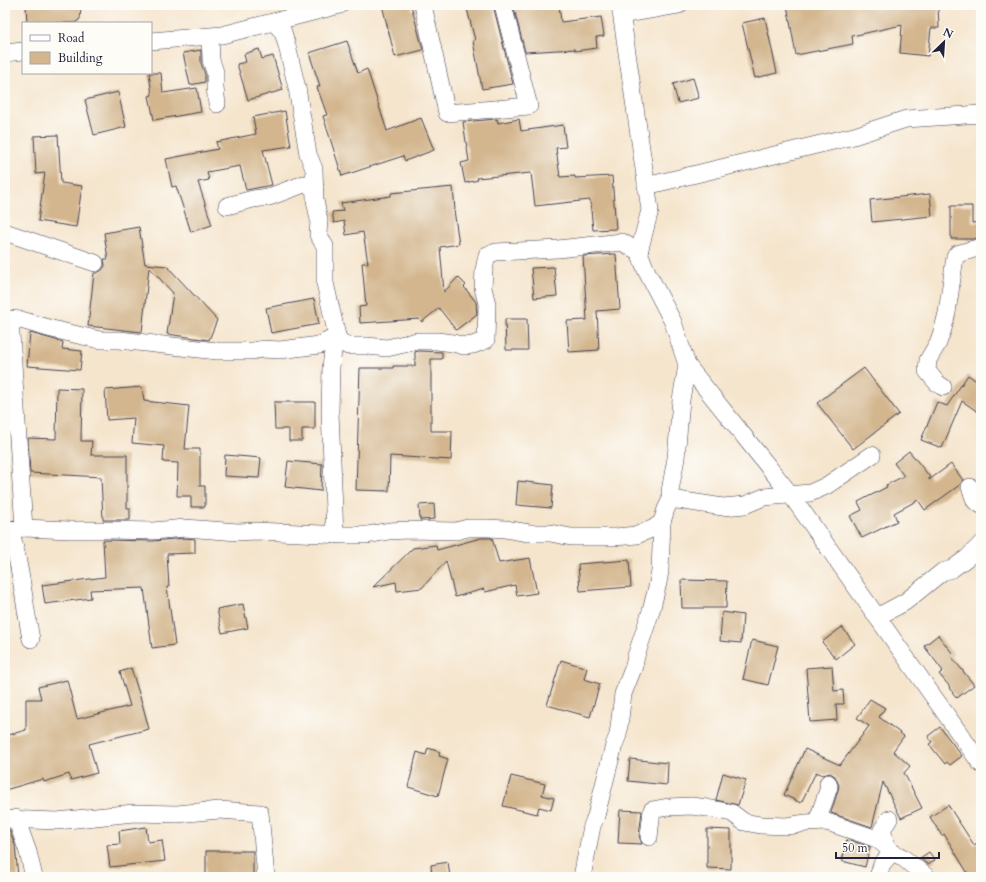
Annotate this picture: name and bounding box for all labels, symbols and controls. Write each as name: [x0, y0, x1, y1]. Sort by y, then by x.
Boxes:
legend: [22, 22, 152, 74]
north arrow: [924, 22, 964, 62]
text: N: [941, 25, 956, 42]
text: Road: [58, 30, 85, 46]
text: Building: [58, 50, 103, 66]
scale bar: [836, 834, 939, 860]
text: 50 m: [842, 840, 869, 856]

